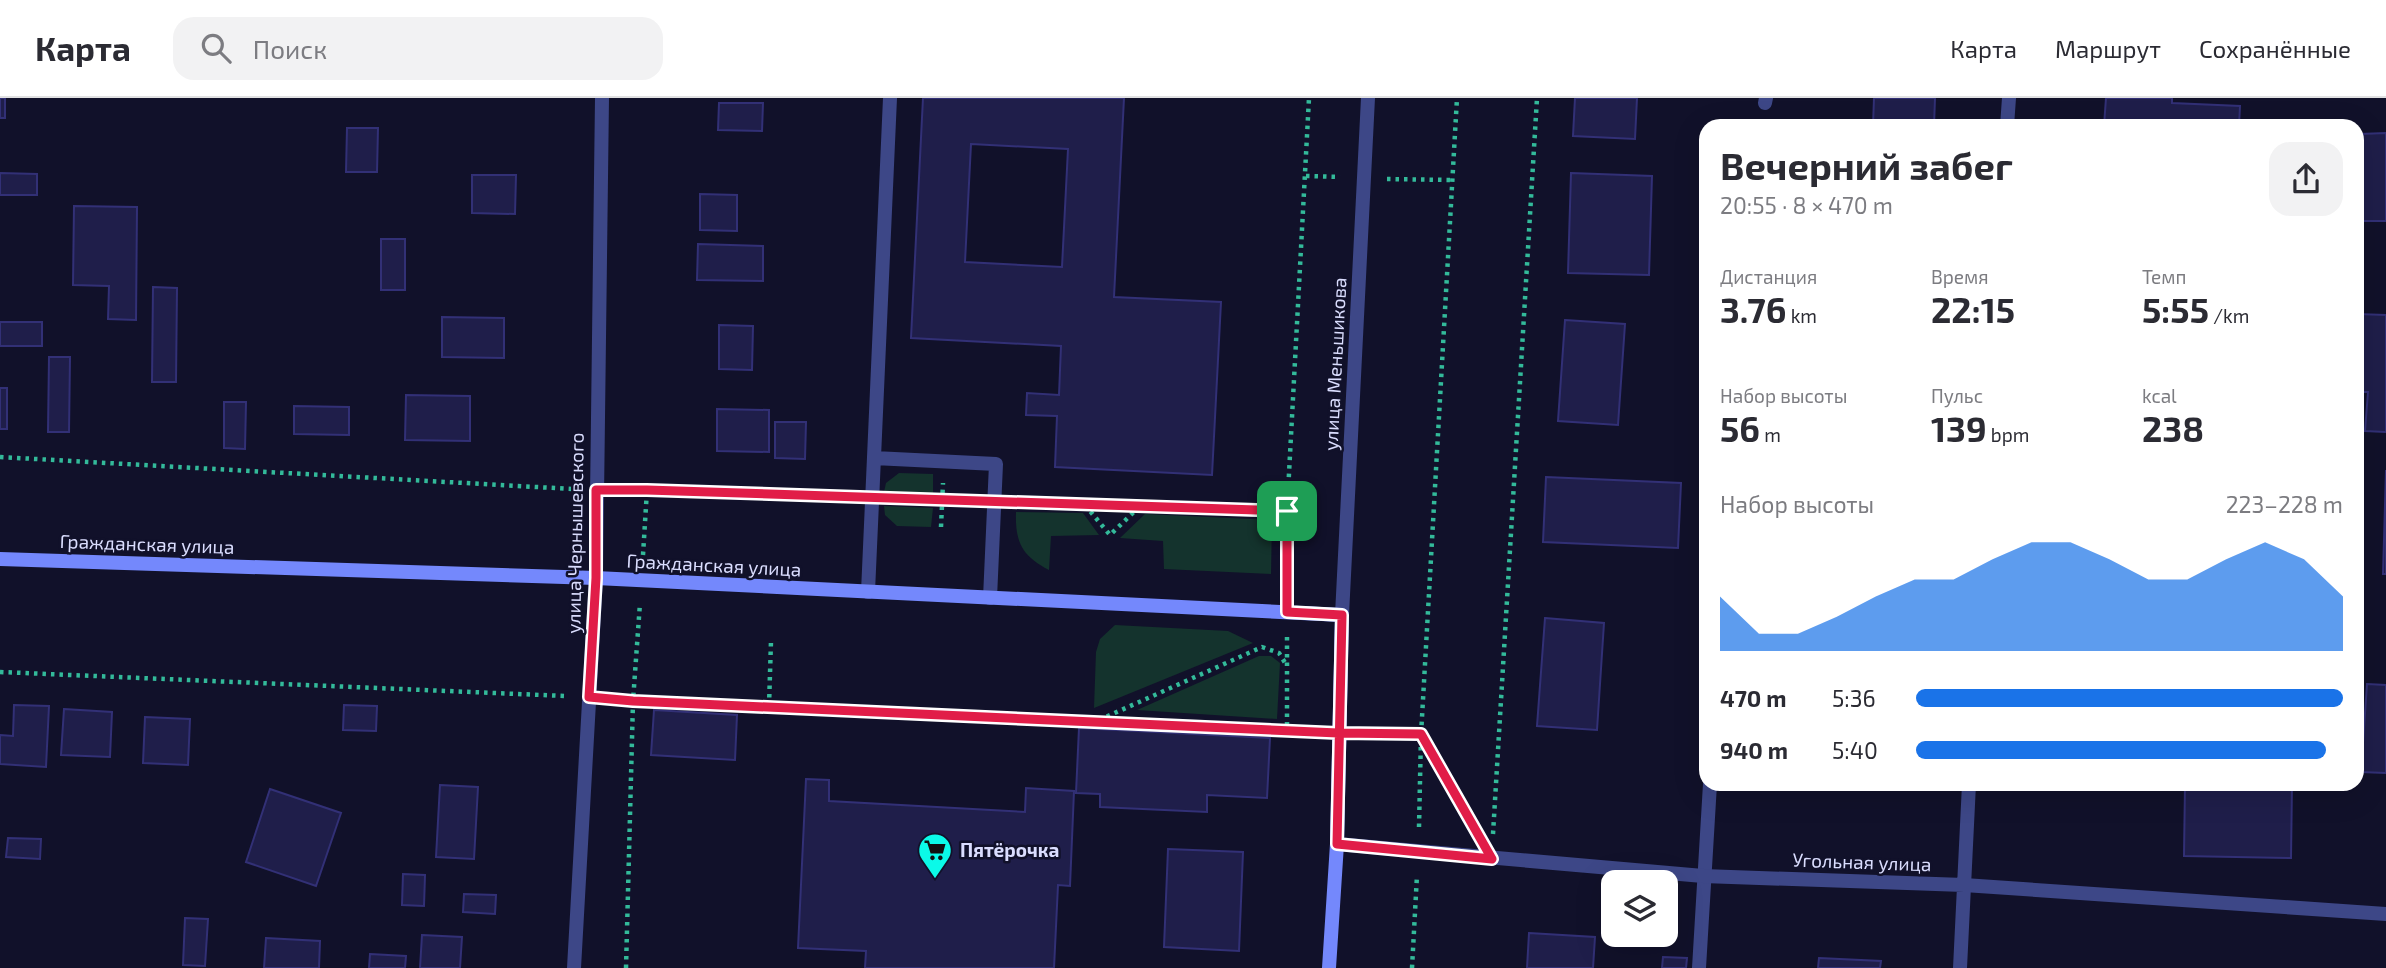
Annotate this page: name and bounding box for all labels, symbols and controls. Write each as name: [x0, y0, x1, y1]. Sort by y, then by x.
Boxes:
search box: [173, 17, 663, 80]
text: Карта: [35, 28, 131, 68]
icon: search: [197, 29, 235, 67]
text: Поиск: [253, 33, 327, 64]
text: Карта: [1950, 34, 2017, 63]
text: Маршрут: [2055, 34, 2161, 63]
text: Сохранённые: [2199, 34, 2351, 63]
text: Вечерний забег: [1720, 142, 2013, 188]
button: share: [2269, 142, 2343, 216]
text: 20:55 · 8 × 470 m: [1720, 191, 1893, 219]
text: Дистанция: [1720, 265, 1817, 288]
text: Время: [1931, 265, 1989, 288]
text: Темп: [2142, 265, 2186, 288]
street label: улица Меньшикова: [1318, 277, 1352, 451]
text: 3.76: [1720, 288, 1786, 330]
text: 22:15: [1931, 288, 2015, 330]
text: 5:55: [2142, 288, 2209, 330]
text: km: [1786, 304, 1817, 327]
text: /km: [2209, 304, 2249, 327]
text: Набор высоты: [1720, 384, 1847, 407]
text: Пульс: [1931, 384, 1983, 407]
text: kcal: [2142, 384, 2177, 407]
text: 56: [1720, 407, 1760, 449]
text: 139: [1931, 407, 1987, 449]
text: 238: [2142, 407, 2204, 449]
text: m: [1760, 423, 1781, 446]
text: bpm: [1987, 423, 2029, 446]
street label: улица Чернышевского: [561, 432, 589, 634]
pin: [1257, 481, 1317, 541]
text: Набор высоты: [1720, 490, 1874, 518]
text: 223–228 m: [2226, 490, 2343, 518]
icon: arrive: [1268, 492, 1306, 530]
street label: Гражданская улица: [59, 529, 235, 559]
street label: Гражданская улица: [626, 548, 802, 582]
text: 470 m: [1720, 684, 1787, 712]
text: 5:36: [1832, 684, 1876, 712]
text: 940 m: [1720, 736, 1788, 764]
text: 5:40: [1832, 736, 1878, 764]
supermarket icon: Пятёрочка: [916, 831, 954, 880]
place label: Пятёрочка: [960, 838, 1059, 861]
street label: Угольная улица: [1792, 848, 1932, 876]
map controls: [1601, 870, 1678, 947]
button: layers: [1601, 870, 1678, 947]

